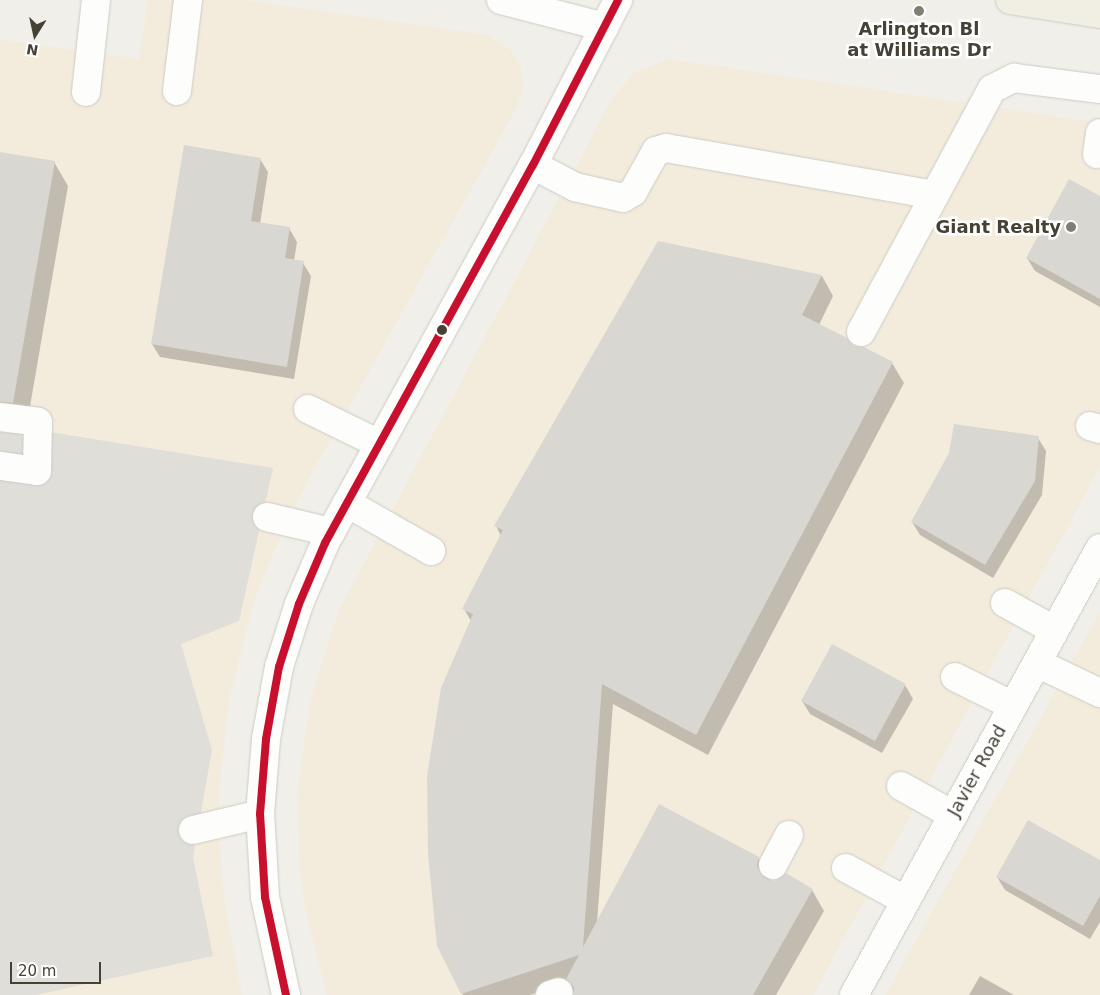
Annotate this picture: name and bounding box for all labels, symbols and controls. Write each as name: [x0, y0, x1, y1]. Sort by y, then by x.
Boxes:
marker: Arlington Bl at Williams Dr: [913, 5, 925, 17]
north arrow: [10, 10, 60, 60]
place label: Arlington Bl at Williams Dr: [847, 19, 991, 62]
text: N: [25, 41, 40, 59]
place label: Giant Realty: [936, 216, 1061, 238]
marker: Giant Realty: [1065, 221, 1077, 233]
unlabelled marker: [437, 325, 447, 335]
street label: Javier Road: [943, 721, 1011, 821]
scale bar: [12, 952, 104, 984]
text: 20 m: [18, 962, 56, 980]

